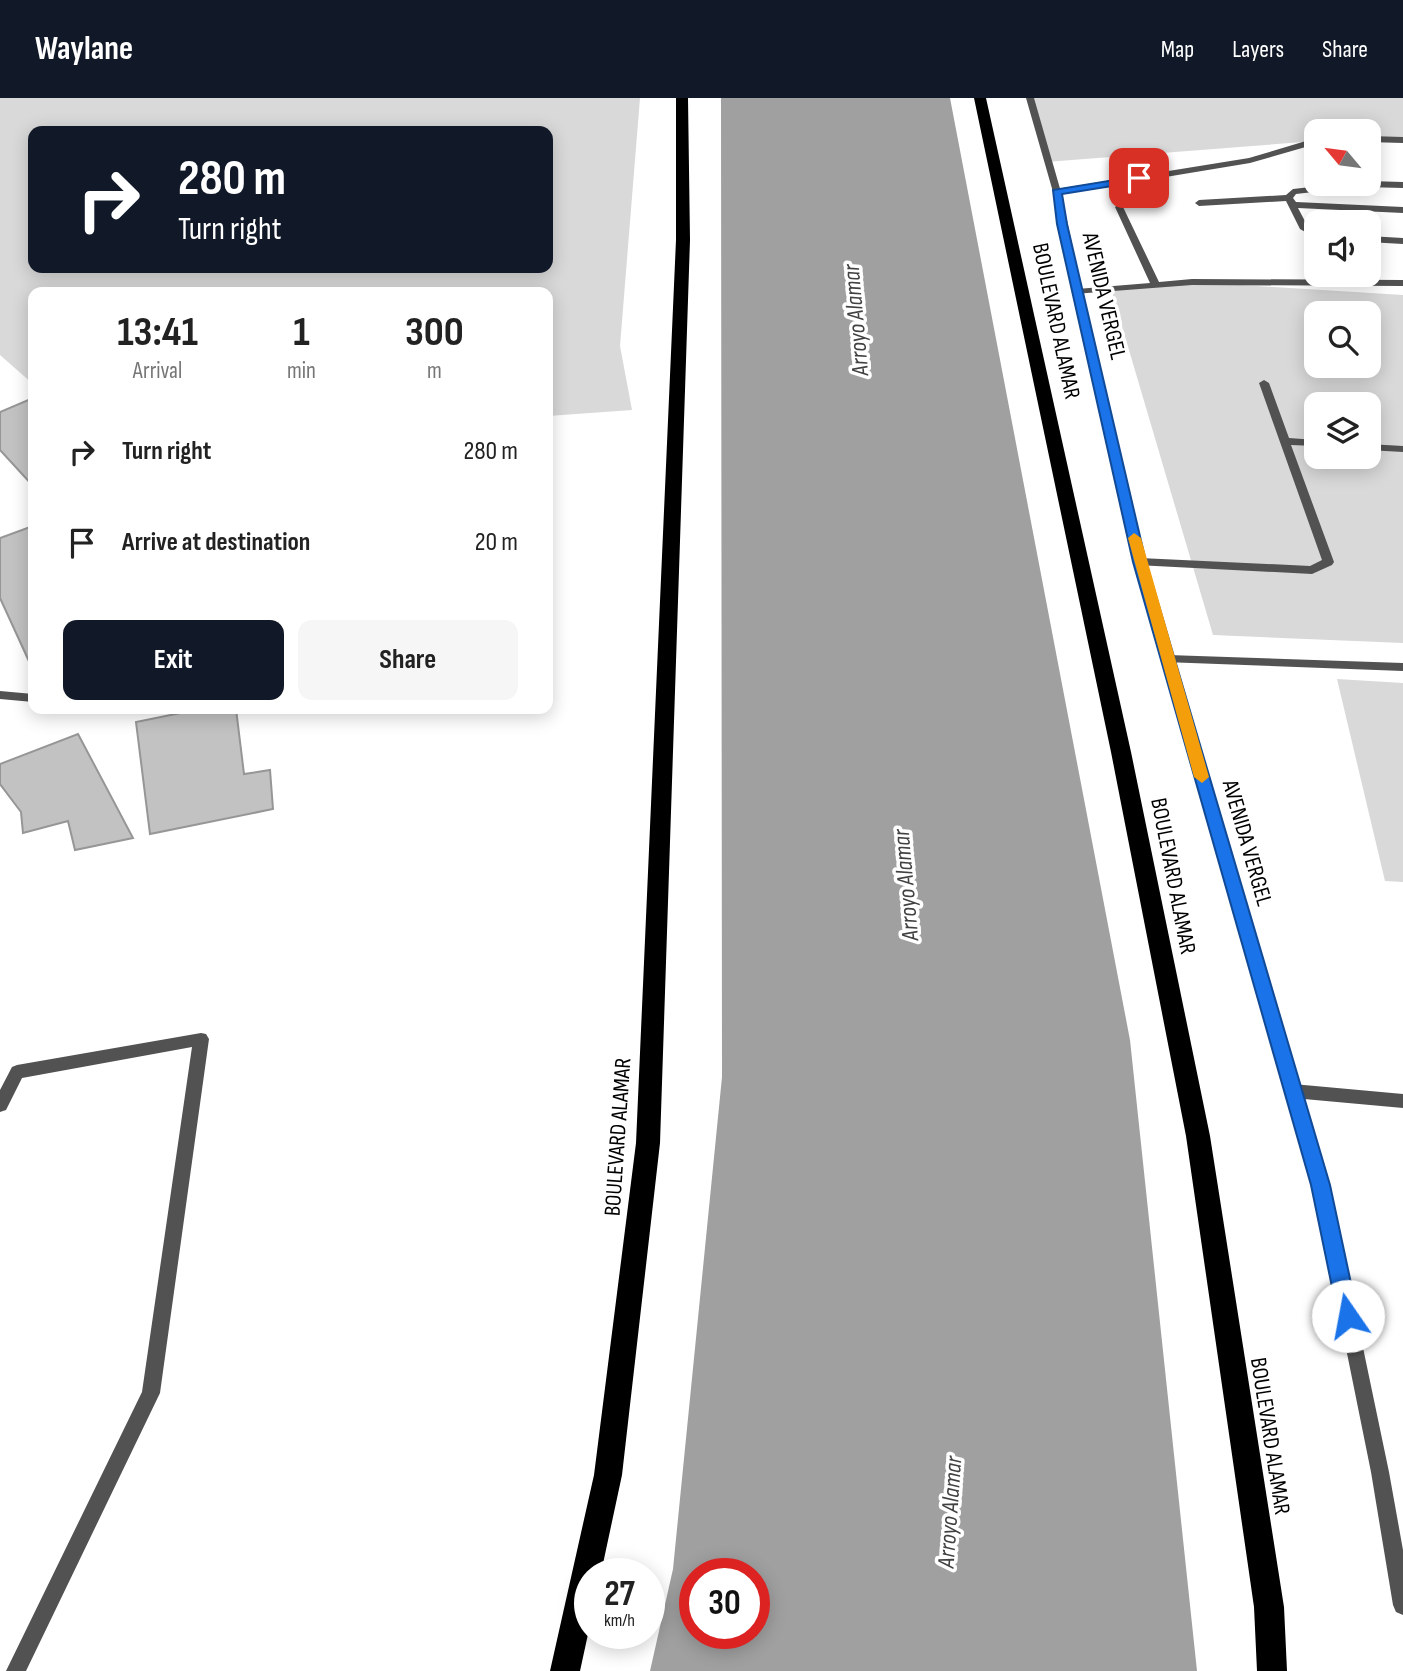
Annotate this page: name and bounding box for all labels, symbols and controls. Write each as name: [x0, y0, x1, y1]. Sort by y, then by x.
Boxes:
text: Waylane: [35, 29, 133, 69]
text: Map: [1161, 35, 1194, 64]
text: Layers: [1232, 35, 1284, 64]
text: Share: [1322, 35, 1368, 64]
north arrow: [1304, 119, 1381, 196]
map controls: [1304, 119, 1381, 469]
pin: [1109, 148, 1169, 208]
text: 280 m: [178, 150, 286, 209]
icon: right: [63, 154, 154, 245]
icon: arrive: [1120, 159, 1158, 197]
text: Turn right: [178, 210, 282, 249]
button: sound: [1304, 210, 1381, 287]
street label: AVENIDA VERGEL: [1076, 229, 1132, 363]
street label: BOULEVARD ALAMAR: [1026, 240, 1086, 402]
water label: Arroyo Alamar: [837, 262, 875, 378]
button: search: [1304, 301, 1381, 378]
text: 13:41: [117, 307, 198, 358]
text: 1: [293, 307, 310, 358]
text: 300: [405, 307, 464, 358]
text: Arrival: [133, 357, 182, 385]
text: min: [287, 357, 316, 385]
text: m: [427, 357, 442, 385]
button: layers: [1304, 392, 1381, 469]
icon: right: [63, 433, 101, 471]
text: Turn right: [122, 436, 211, 467]
text: 280 m: [463, 436, 518, 467]
icon: arrive: [63, 524, 101, 562]
text: Arrive at destination: [122, 527, 310, 558]
text: 20 m: [475, 527, 518, 558]
button: Exit: [63, 620, 284, 700]
button: Share: [298, 620, 518, 700]
street label: AVENIDA VERGEL: [1215, 776, 1278, 910]
street label: BOULEVARD ALAMAR: [1144, 795, 1202, 957]
water label: Arroyo Alamar: [887, 827, 925, 943]
street label: BOULEVARD ALAMAR: [599, 1057, 638, 1217]
position arrow: [1311, 1279, 1385, 1353]
street label: BOULEVARD ALAMAR: [1244, 1355, 1296, 1517]
water label: Arroyo Alamar: [932, 1454, 968, 1570]
speed limit sign: 30: [679, 1558, 770, 1649]
text: 27: [604, 1573, 635, 1616]
text: km/h: [604, 1610, 635, 1631]

